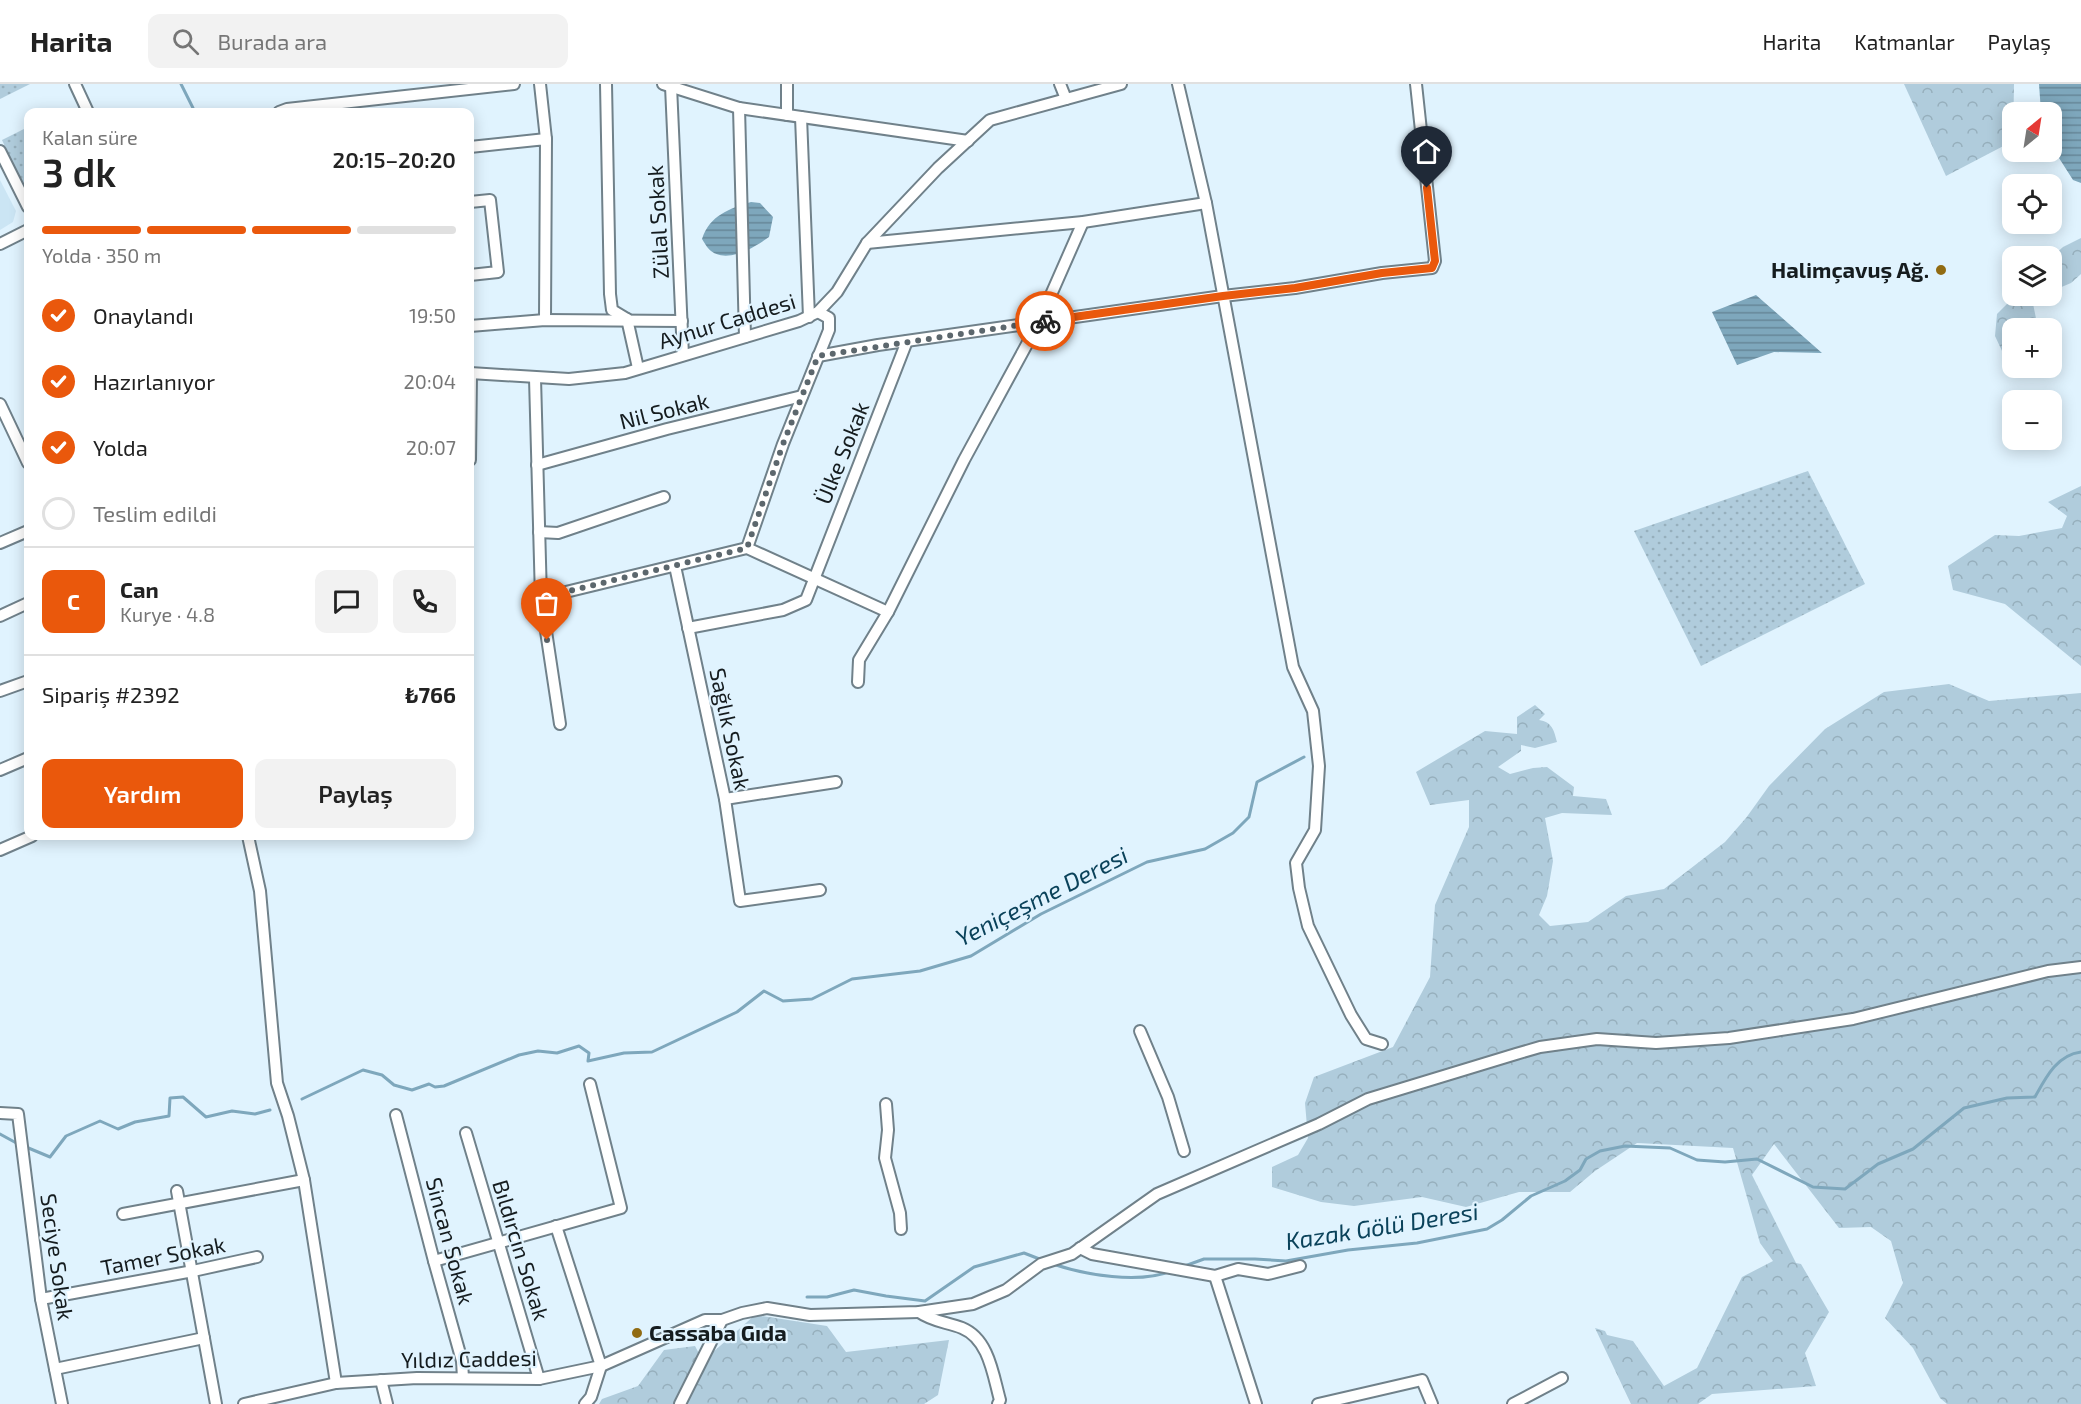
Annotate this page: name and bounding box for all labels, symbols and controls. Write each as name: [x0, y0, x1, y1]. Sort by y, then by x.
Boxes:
search box: [148, 14, 568, 68]
text: Harita: [30, 24, 112, 58]
icon: search: [169, 25, 202, 58]
text: Burada ara: [217, 28, 327, 54]
text: Harita: [1763, 29, 1821, 54]
text: Katmanlar: [1854, 29, 1955, 54]
text: Paylaş: [1988, 29, 2051, 54]
north arrow: [2002, 102, 2062, 162]
map controls: [2002, 102, 2062, 450]
text: Kalan süre: [42, 125, 138, 149]
pin: [1401, 126, 1452, 188]
icon: home: [1410, 135, 1443, 168]
text: 20:15–20:20: [333, 146, 456, 172]
text: 3 dk: [42, 148, 116, 195]
street label: Zülal Sokak: [641, 165, 673, 280]
button: locate: [2002, 174, 2062, 234]
text: Yolda · 350 m: [42, 243, 161, 267]
button: layers: [2002, 246, 2062, 306]
place label: Halimçavuş Ağ.: [1771, 256, 1929, 284]
marker: Halimçavuş Ağ.: [1934, 263, 1948, 277]
street label: Aynur Caddesi: [655, 287, 798, 353]
courier: [1015, 291, 1075, 351]
icon: check: [42, 299, 75, 332]
text: Onaylandı: [93, 302, 194, 328]
text: 19:50: [409, 303, 456, 327]
icon: bike: [1029, 305, 1062, 338]
button: +: [2002, 318, 2062, 378]
icon: check: [42, 365, 75, 398]
text: Hazırlanıyor: [93, 368, 215, 394]
text: 20:04: [404, 369, 456, 393]
street label: Nil Sokak: [616, 386, 711, 434]
button: −: [2002, 390, 2062, 450]
street label: Ülke Sokak: [809, 398, 873, 508]
icon: check: [42, 431, 75, 464]
text: Yolda: [93, 434, 148, 460]
text: 20:07: [406, 435, 456, 459]
text: Teslim edildi: [93, 500, 217, 526]
button: chat: [315, 570, 378, 633]
button: phone: [393, 570, 456, 633]
text: Can: [120, 576, 159, 602]
pin: [521, 578, 572, 640]
icon: bag: [530, 587, 563, 620]
text: C: [67, 588, 80, 614]
text: Kurye · 4.8: [120, 602, 215, 626]
street label: Sağlık Sokak: [705, 665, 757, 792]
text: Sipariş #2392: [42, 681, 180, 707]
text: ₺766: [405, 681, 456, 707]
button: Yardım: [42, 759, 243, 828]
button: Paylaş: [255, 759, 456, 828]
water label: Yeniçeşme Deresi: [950, 840, 1133, 952]
street label: Sincan Sokak: [422, 1174, 480, 1307]
street label: Bıldırcın Sokak: [488, 1176, 556, 1323]
street label: Seciye Sokak: [36, 1192, 80, 1322]
water label: Kazak Gölü Deresi: [1283, 1196, 1480, 1255]
street label: Tamer Sokak: [98, 1230, 227, 1280]
place label: Cassaba Gıda: [649, 1319, 787, 1345]
marker: Cassaba Gıda: [630, 1326, 644, 1340]
street label: Yıldız Caddesi: [401, 1344, 537, 1372]

